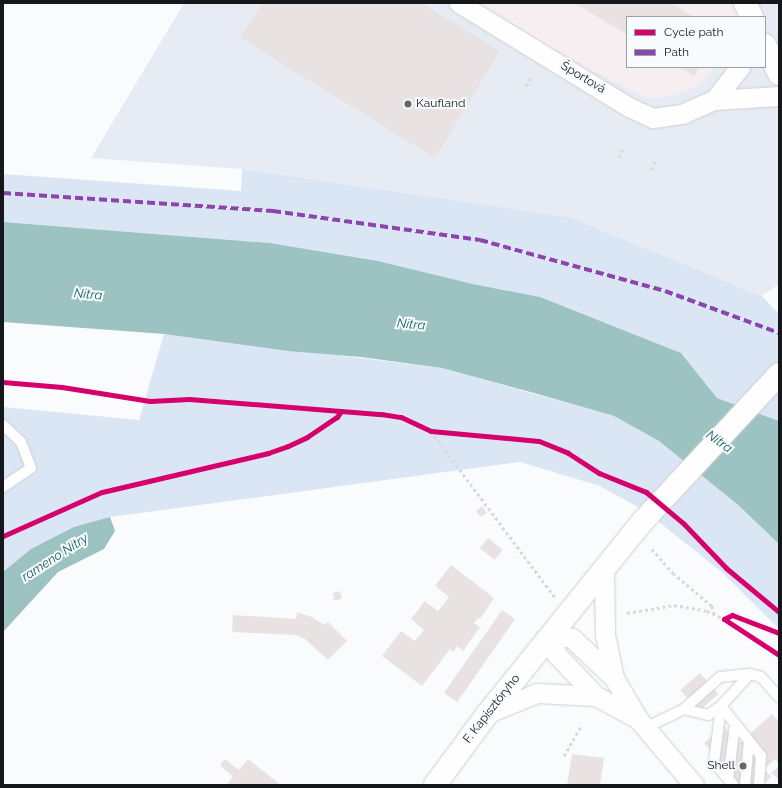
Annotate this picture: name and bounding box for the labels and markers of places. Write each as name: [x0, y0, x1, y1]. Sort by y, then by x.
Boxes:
place label: Kaufland: [416, 97, 465, 111]
marker: Kaufland: [403, 99, 413, 109]
place label: Shell: [707, 759, 735, 773]
marker: Shell: [738, 761, 748, 771]

